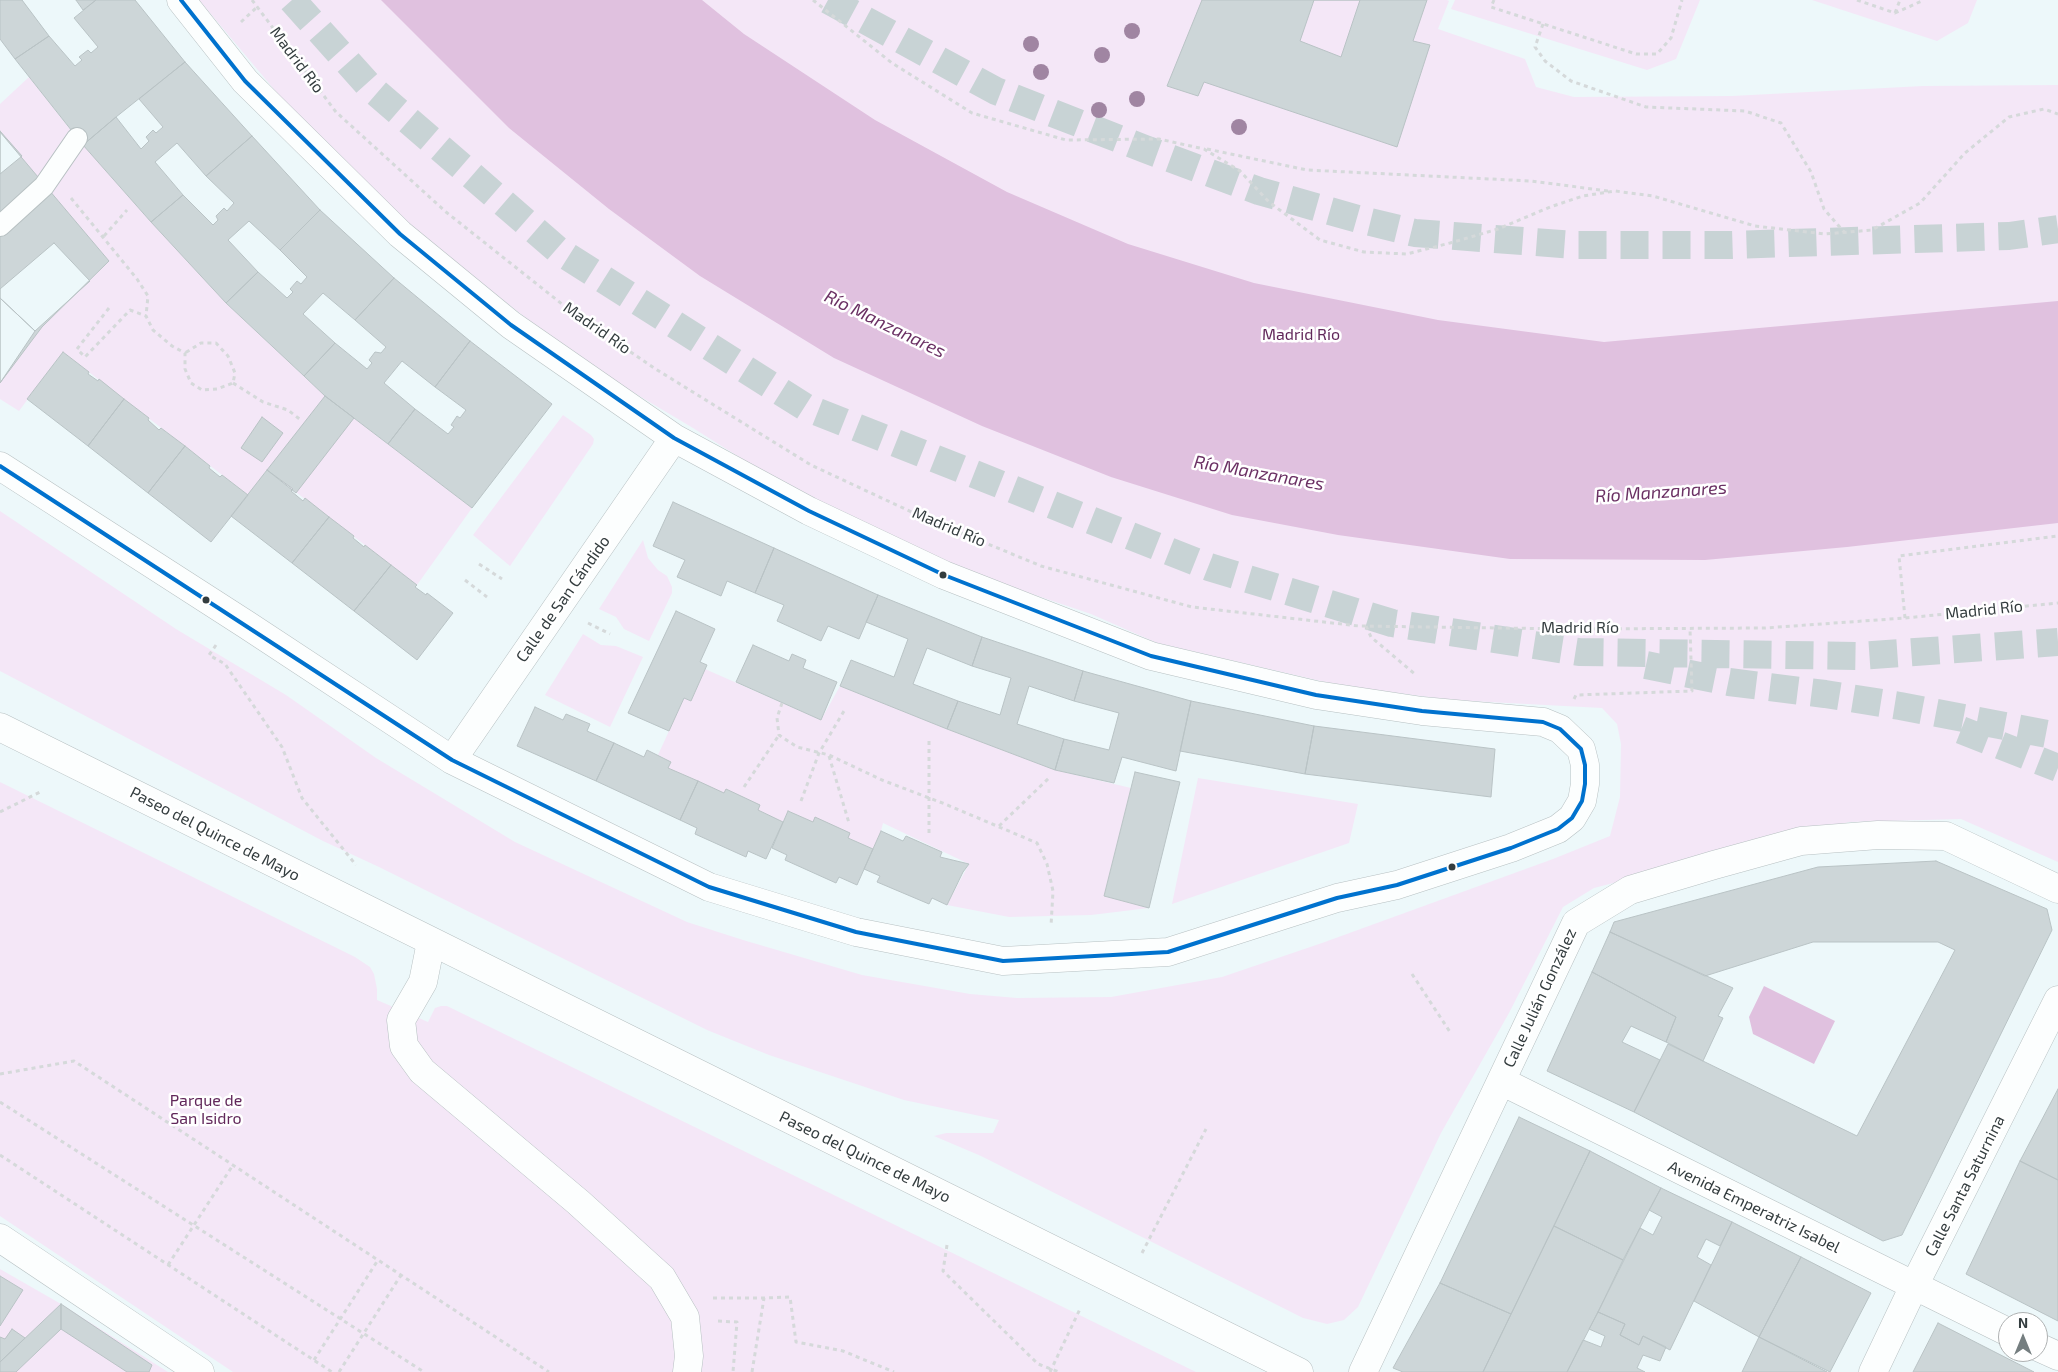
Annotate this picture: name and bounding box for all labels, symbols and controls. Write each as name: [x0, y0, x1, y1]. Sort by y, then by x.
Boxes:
street label: Madrid Río: [266, 23, 328, 97]
water label: Río Manzanares: [821, 285, 949, 363]
street label: Madrid Río: [560, 298, 634, 358]
park label: Madrid Río: [1262, 325, 1340, 345]
water label: Río Manzanares: [1192, 451, 1326, 495]
water label: Río Manzanares: [1594, 477, 1728, 507]
street label: Madrid Río: [909, 503, 989, 551]
street label: Calle de San Cándido: [512, 532, 614, 666]
unlabelled marker: [938, 570, 948, 580]
unlabelled marker: [201, 595, 211, 605]
street label: Madrid Río: [1944, 596, 2024, 624]
street label: Madrid Río: [1541, 618, 1619, 638]
street label: Paseo del Quince de Mayo: [127, 783, 303, 885]
unlabelled marker: [1447, 862, 1457, 872]
street label: Calle Julián González: [1499, 925, 1581, 1071]
park label: Parque de San Isidro: [170, 1091, 242, 1129]
street label: Paseo del Quince de Mayo: [776, 1107, 954, 1207]
street label: Calle Santa Saturnina: [1921, 1112, 2009, 1260]
street label: Avenida Emperatriz Isabel: [1665, 1157, 1843, 1257]
north arrow: [1998, 1312, 2048, 1362]
text: N: [2018, 1314, 2028, 1331]

